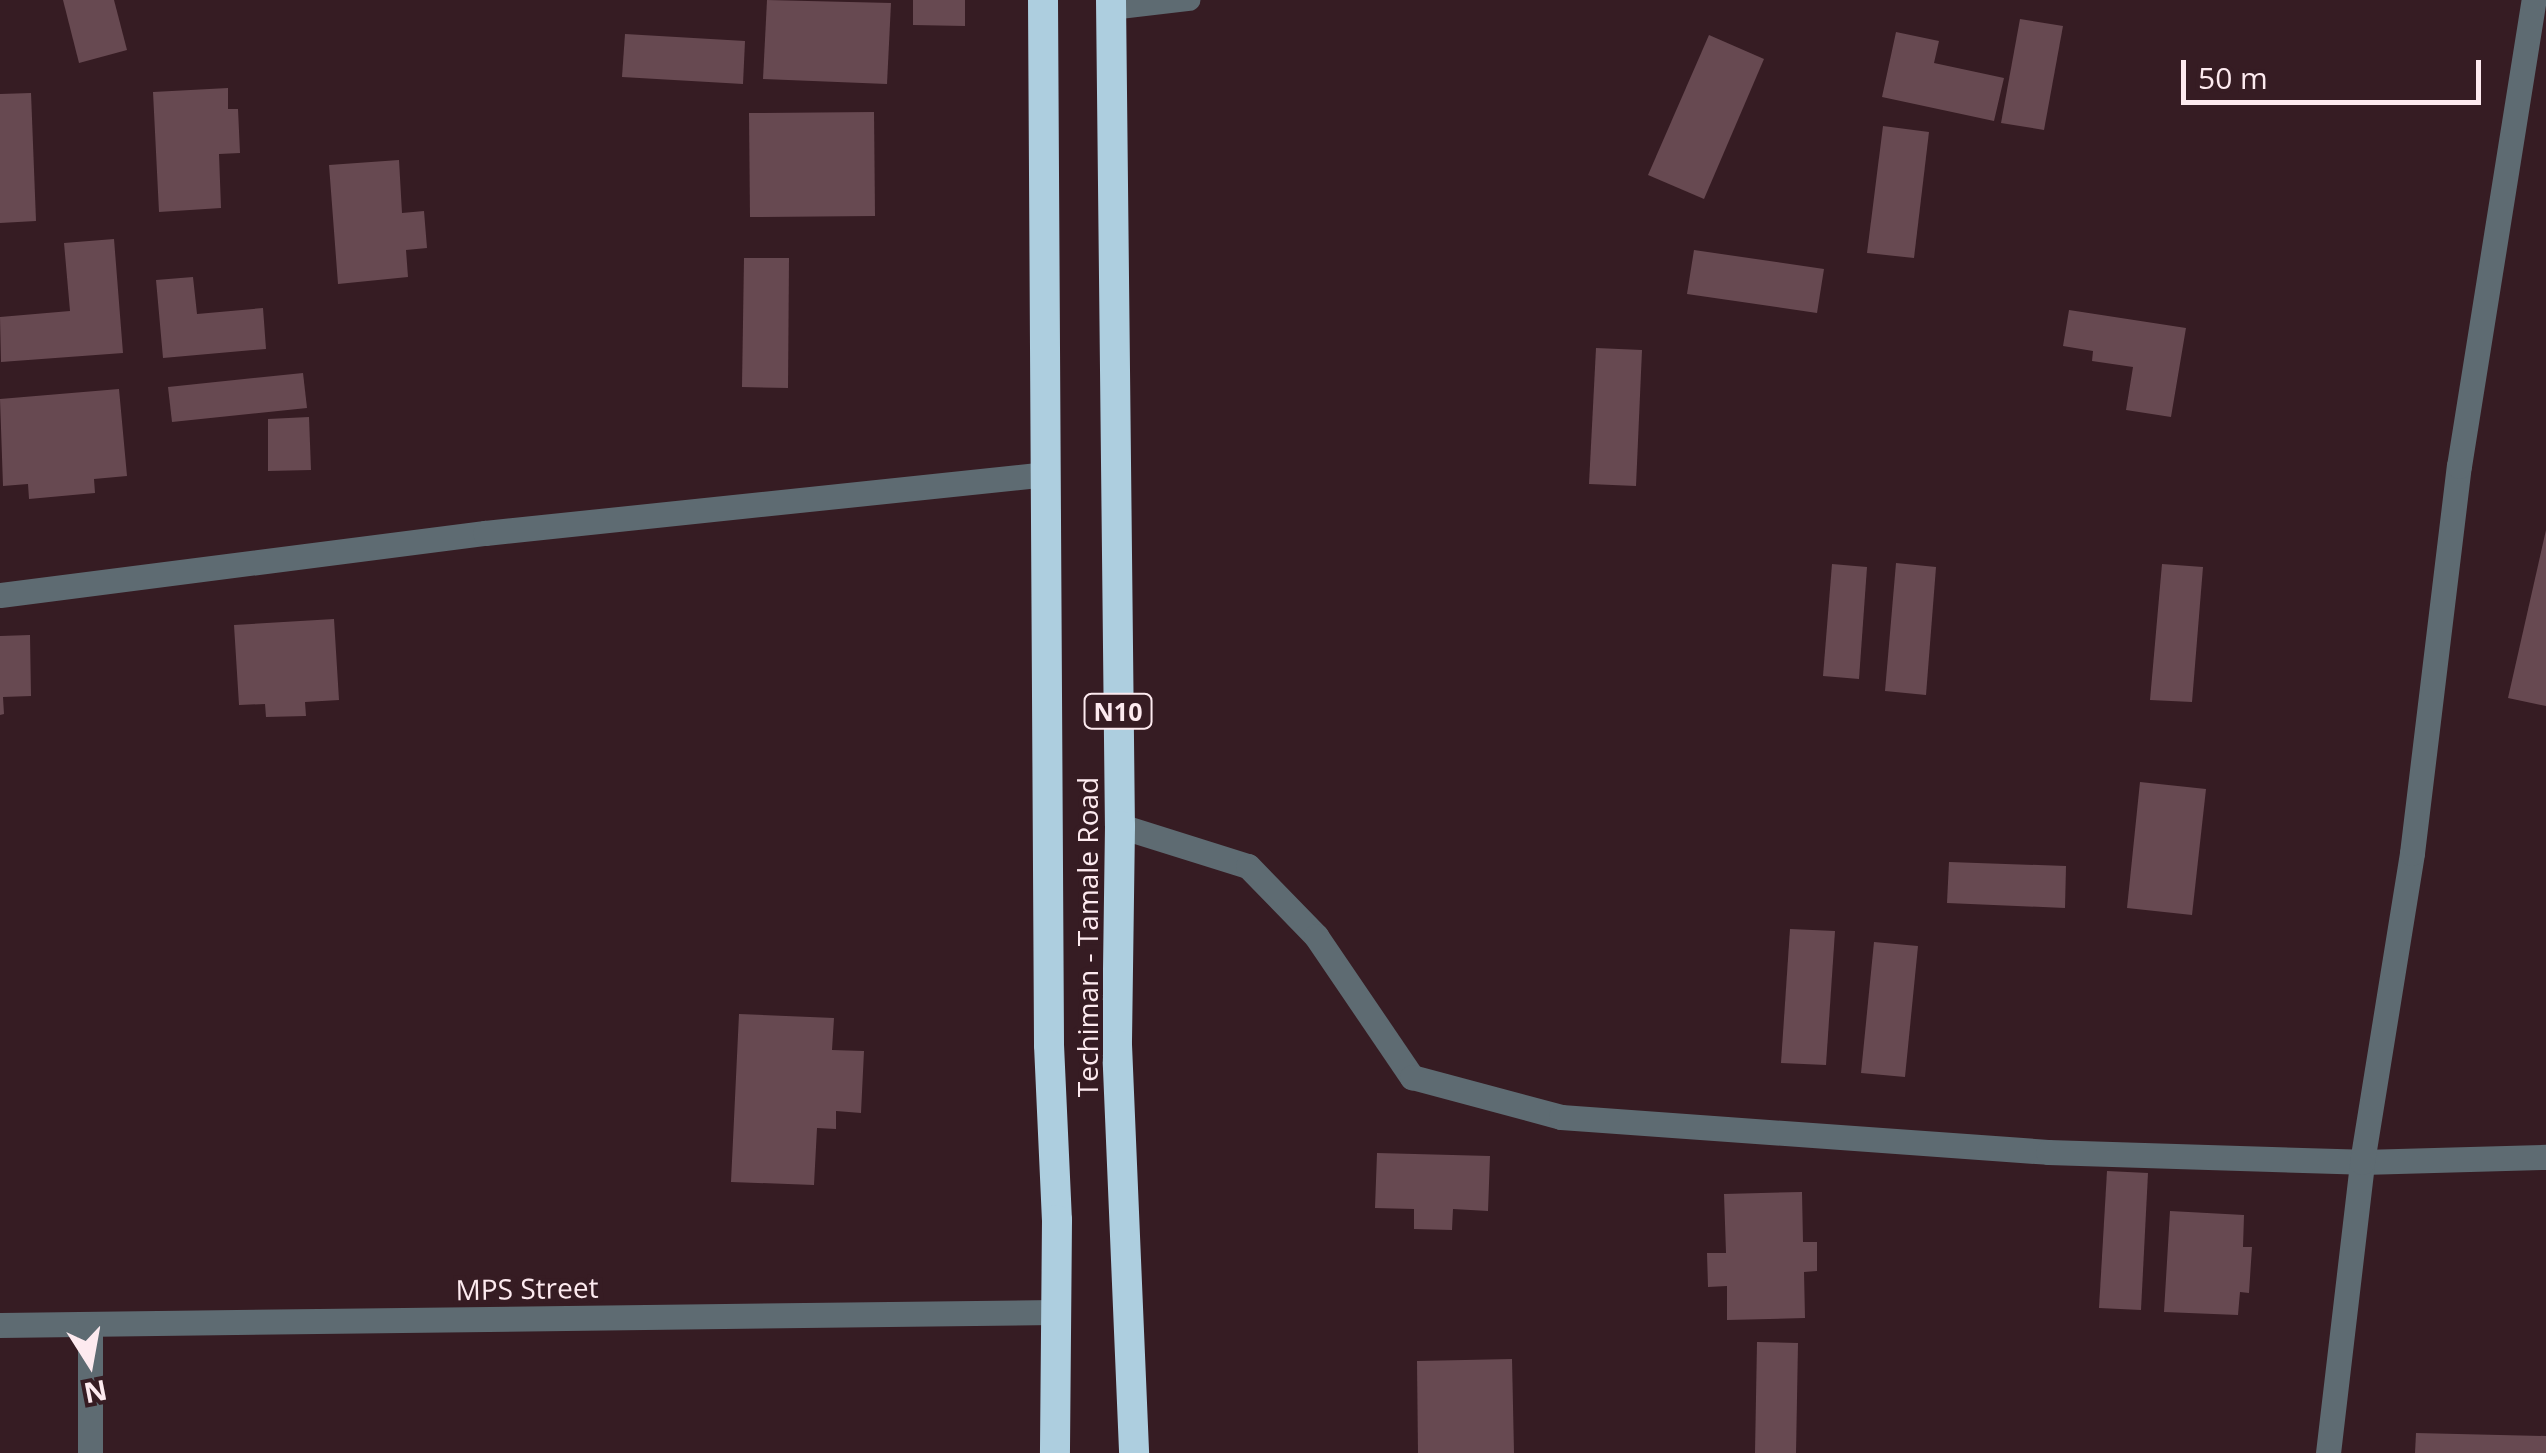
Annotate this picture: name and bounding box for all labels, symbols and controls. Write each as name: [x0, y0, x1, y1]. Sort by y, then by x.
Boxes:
scale bar: [2186, 40, 2486, 102]
text: 50 m: [2198, 57, 2268, 98]
road number: N10: [1083, 691, 1153, 731]
street label: Techiman - Tamale Road: [1070, 777, 1104, 1097]
street label: MPS Street: [455, 1270, 599, 1306]
north arrow: [40, 1313, 140, 1413]
text: N: [81, 1372, 111, 1413]

